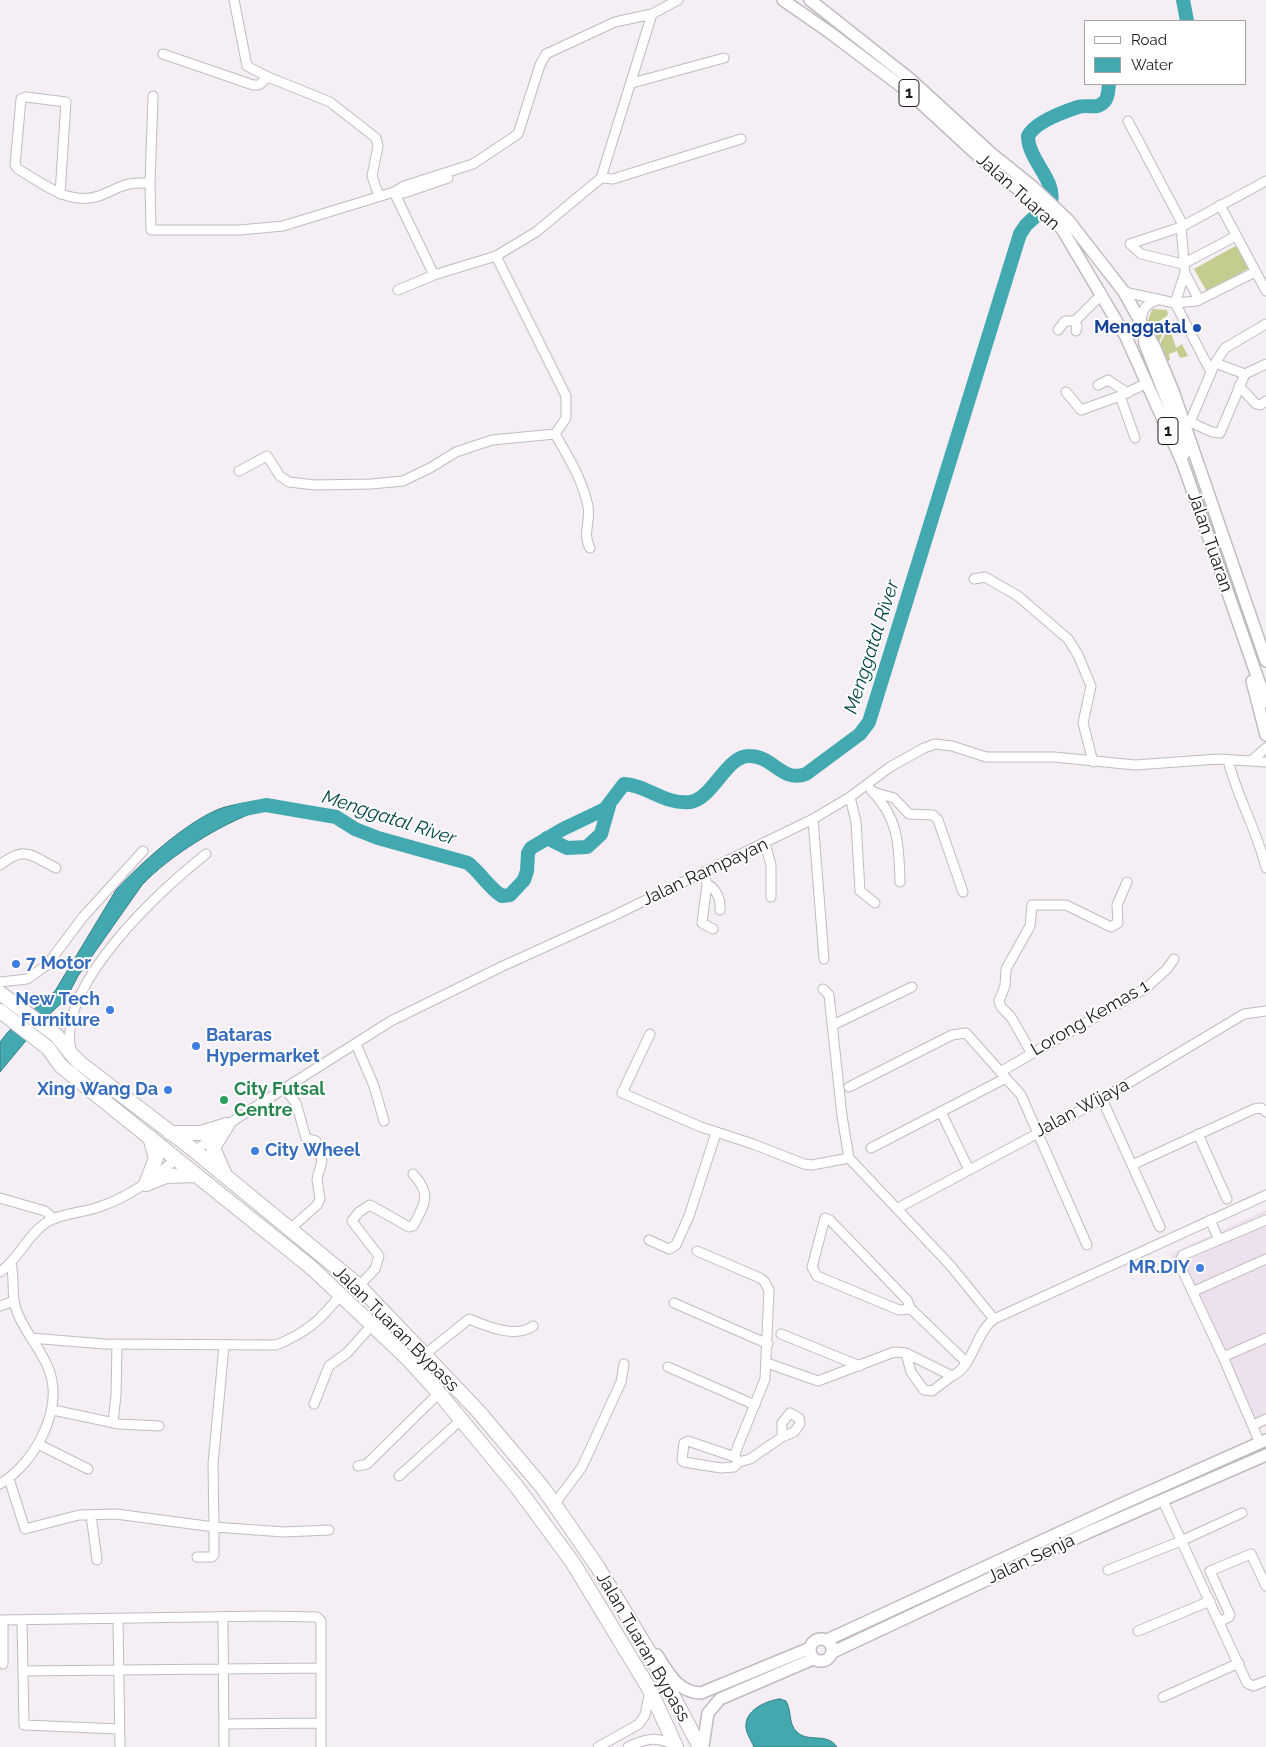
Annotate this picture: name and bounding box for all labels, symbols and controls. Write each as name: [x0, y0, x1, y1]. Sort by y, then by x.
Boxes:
legend: [1084, 20, 1246, 85]
text: Road: [1131, 31, 1167, 49]
text: Water: [1131, 56, 1173, 74]
road number: 1: [899, 80, 919, 106]
street label: Jalan Tuaran: [972, 149, 1064, 235]
place label: Menggatal: [1094, 317, 1187, 339]
marker: Menggatal: [1191, 322, 1203, 334]
road number: 1: [1158, 418, 1178, 444]
street label: Jalan Tuaran: [1183, 489, 1237, 595]
water label: Menggatal River: [840, 577, 904, 717]
water label: Menggatal River: [319, 786, 459, 850]
street label: Jalan Rampayan: [639, 833, 771, 911]
place label: 7 Motor: [26, 953, 91, 975]
marker: 7 Motor: [10, 958, 22, 970]
street label: Lorong Kemas 1: [1027, 975, 1153, 1061]
place label: New Tech Furniture: [15, 989, 100, 1032]
marker: New Tech Furniture: [104, 1004, 116, 1016]
place label: Bataras Hypermarket: [206, 1025, 320, 1068]
marker: Bataras Hypermarket: [190, 1040, 202, 1052]
street label: Jalan Wijaya: [1031, 1074, 1133, 1142]
place label: Xing Wang Da: [37, 1079, 158, 1101]
place label: City Futsal Centre: [234, 1079, 325, 1122]
marker: Xing Wang Da: [162, 1084, 174, 1096]
marker: City Futsal Centre: [218, 1094, 230, 1106]
place label: City Wheel: [265, 1140, 360, 1162]
marker: City Wheel: [249, 1145, 261, 1157]
place label: MR.DIY: [1128, 1257, 1190, 1279]
street label: Jalan Tuaran Bypass: [329, 1262, 463, 1396]
marker: MR.DIY: [1194, 1262, 1206, 1274]
street label: Jalan Senja: [984, 1529, 1078, 1589]
street label: Jalan Tuaran Bypass: [591, 1568, 695, 1726]

